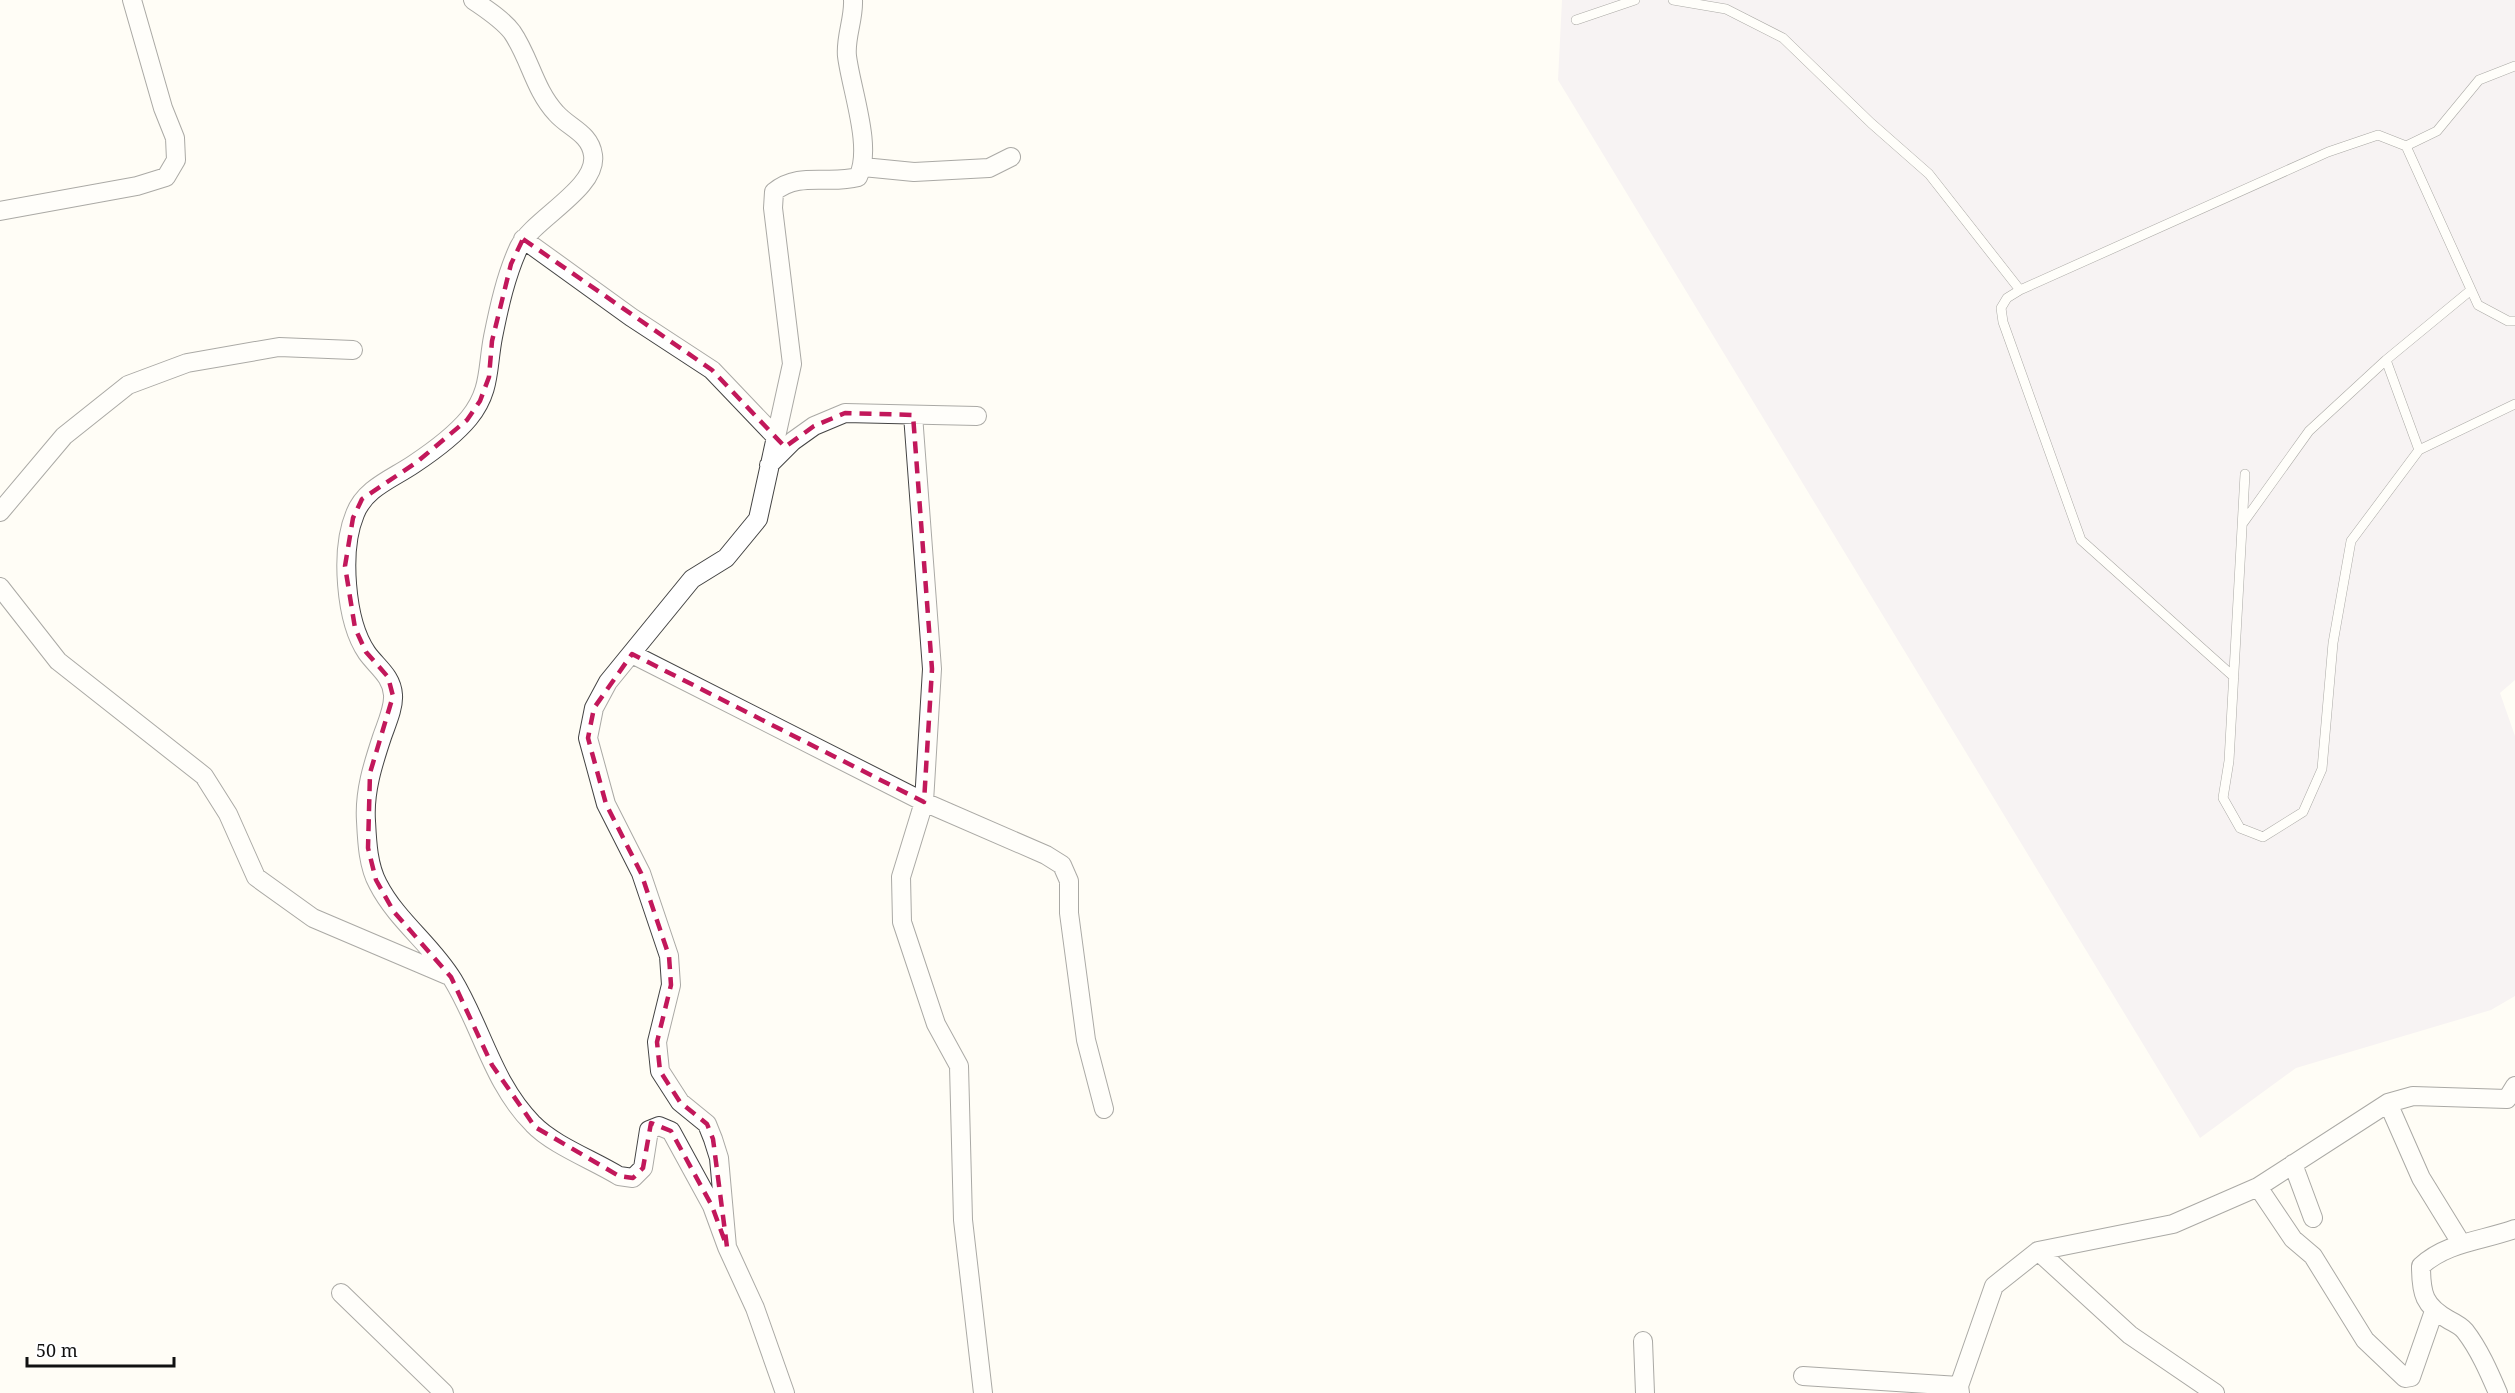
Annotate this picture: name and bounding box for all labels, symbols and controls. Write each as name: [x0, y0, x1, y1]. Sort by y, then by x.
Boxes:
scale bar: [27, 1330, 174, 1368]
text: 50 m: [36, 1338, 78, 1362]

